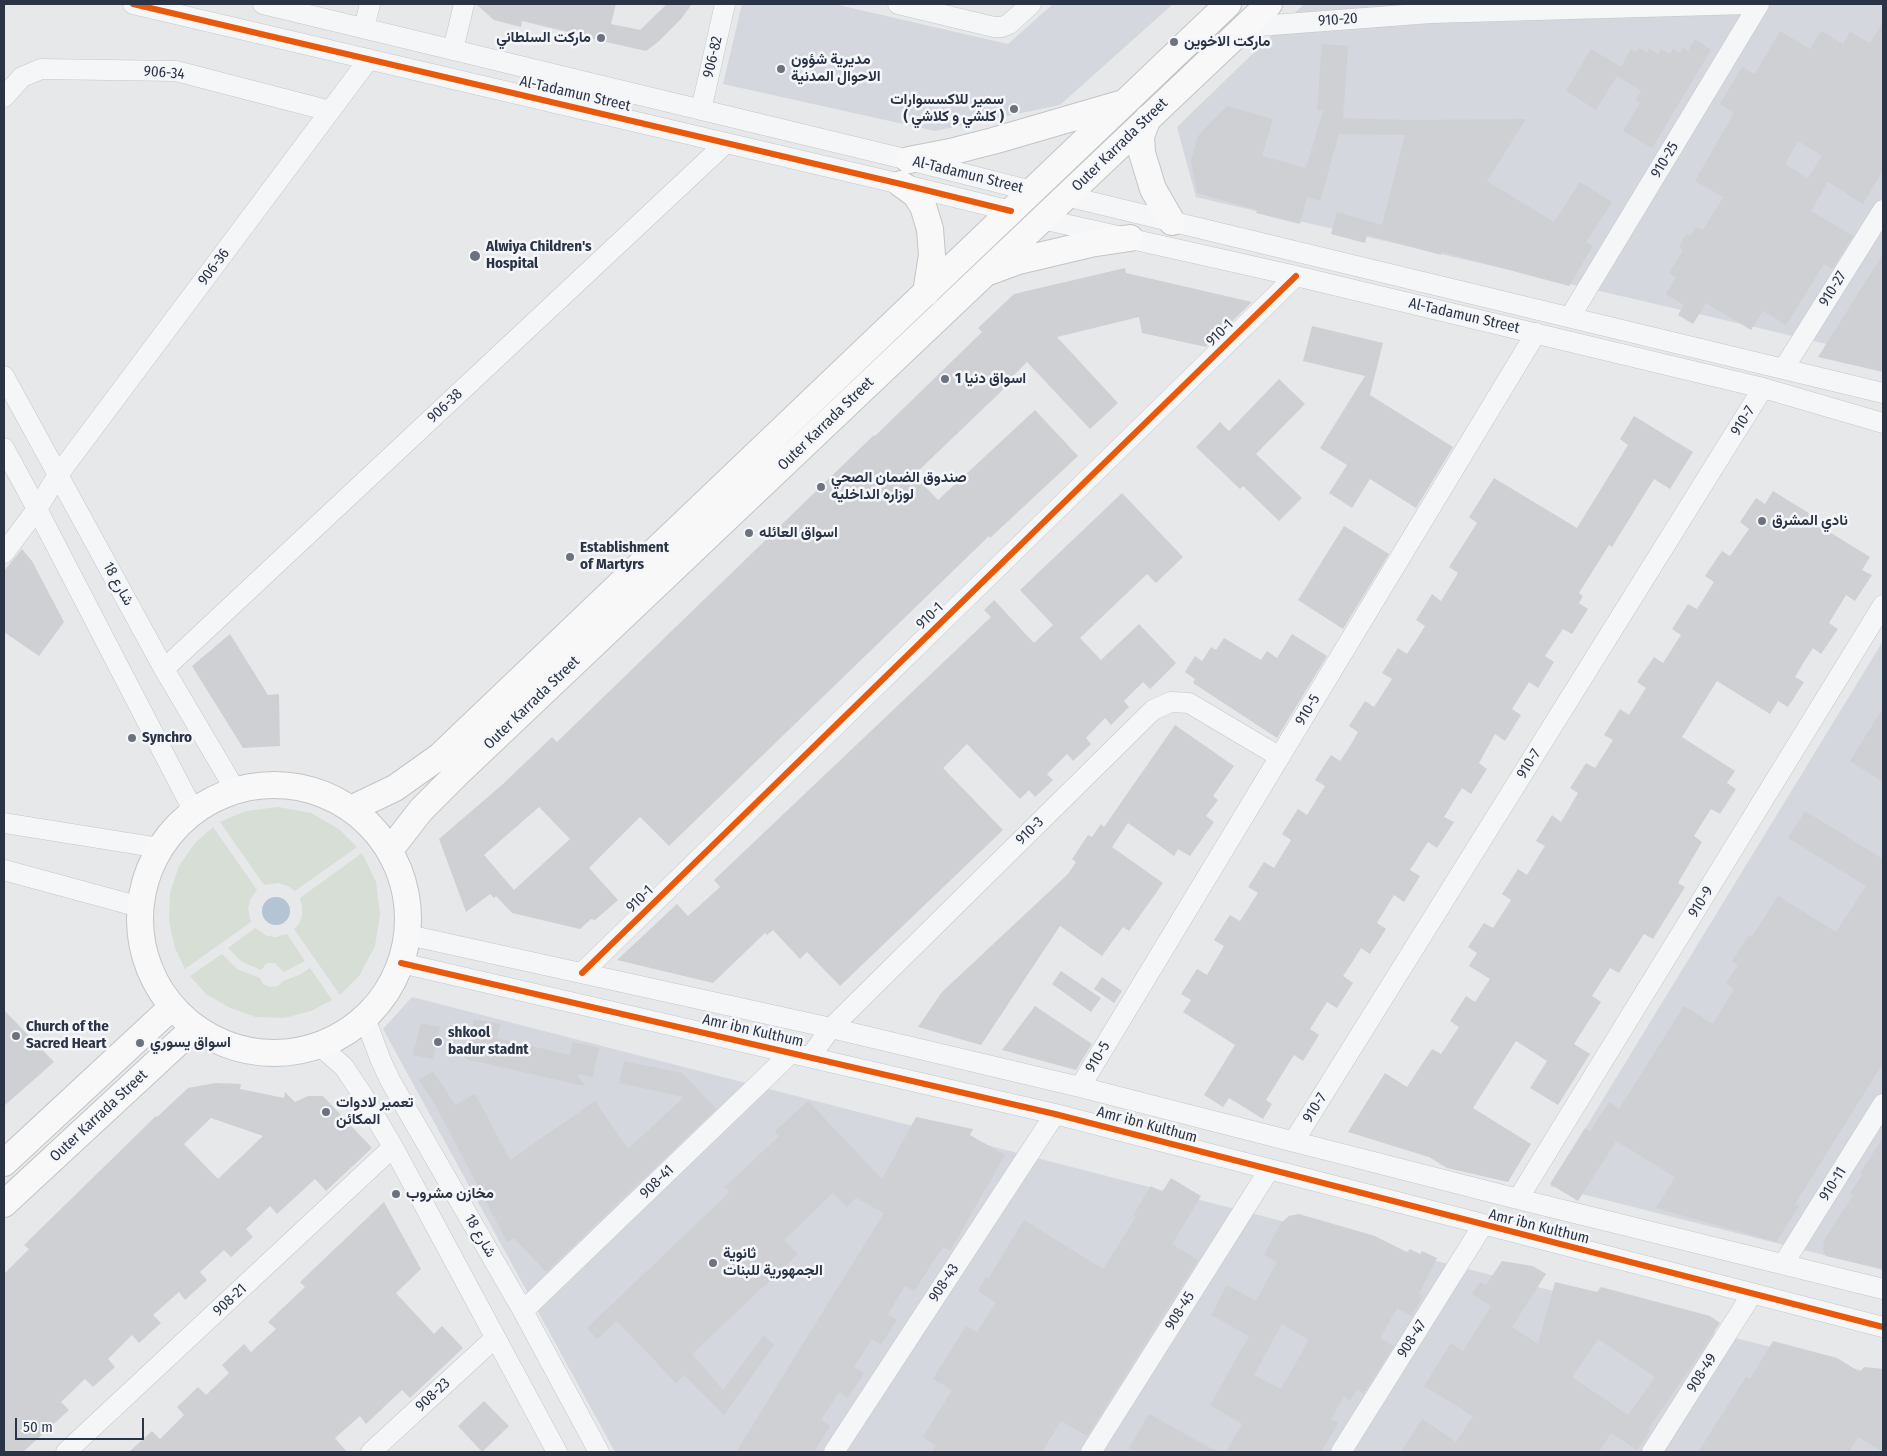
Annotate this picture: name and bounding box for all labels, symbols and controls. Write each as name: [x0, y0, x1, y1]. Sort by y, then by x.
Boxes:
street label: 910-20: [1318, 10, 1358, 30]
place label: ماركت السلطاني: [496, 29, 591, 47]
marker: ماركت السلطاني: [595, 32, 607, 44]
place label: ماركت الاخوين: [1184, 33, 1270, 51]
street label: 906-82: [699, 34, 727, 80]
marker: ماركت الاخوين: [1168, 36, 1180, 48]
place label: مديرية شؤون الاحوال المدنية: [791, 51, 881, 86]
street label: 906-34: [143, 62, 185, 84]
marker: مديرية شؤون الاحوال المدنية: [775, 63, 787, 75]
street label: Al-Tadamun Street: [518, 73, 632, 115]
place label: سمير للاكسسوارات ( كلشي و كلاشي ): [890, 91, 1004, 126]
street label: Outer Karrada Street: [1068, 95, 1172, 195]
marker: سمير للاكسسوارات ( كلشي و كلاشي ): [1008, 103, 1020, 115]
street label: 910-25: [1647, 139, 1683, 181]
street label: Al-Tadamun Street: [911, 153, 1025, 197]
place label: Alwiya Children's Hospital: [486, 238, 592, 273]
street label: 906-36: [194, 245, 234, 289]
marker: Alwiya Children's Hospital: [468, 249, 482, 263]
street label: 910-27: [1815, 268, 1851, 310]
street label: Al-Tadamun Street: [1407, 295, 1521, 337]
street label: 910-1: [1203, 316, 1237, 350]
place label: اسواق دنيا 1: [955, 370, 1026, 388]
marker: اسواق دنيا 1: [939, 373, 951, 385]
street label: Outer Karrada Street: [774, 374, 878, 474]
street label: 906-38: [424, 385, 466, 427]
street label: 910-7: [1727, 403, 1759, 439]
place label: صندوق الضمان الصحي لوزاره الداخليه: [831, 469, 967, 504]
marker: صندوق الضمان الصحي لوزاره الداخليه: [815, 481, 827, 493]
place label: نادي المشرق: [1772, 512, 1848, 530]
marker: نادي المشرق: [1756, 515, 1768, 527]
place label: اسواق العائله: [759, 524, 838, 542]
marker: اسواق العائله: [743, 527, 755, 539]
place label: Establishment of Martyrs: [580, 539, 669, 574]
marker: Establishment of Martyrs: [564, 551, 576, 563]
street label: شارع 18: [99, 559, 137, 609]
street label: 910-1: [913, 599, 947, 633]
street label: Outer Karrada Street: [480, 653, 584, 753]
street label: 910-5: [1292, 691, 1324, 729]
place label: Synchro: [142, 729, 192, 747]
marker: Synchro: [126, 732, 138, 744]
street label: 910-7: [1513, 746, 1545, 782]
street label: 910-3: [1012, 813, 1048, 849]
street label: 910-1: [623, 882, 657, 916]
street label: 910-9: [1685, 883, 1717, 921]
street label: Amr ibn Kulthum: [701, 1011, 805, 1051]
place label: Church of the Sacred Heart: [26, 1018, 109, 1053]
place label: shkool badur stadnt: [448, 1024, 529, 1059]
marker: Church of the Sacred Heart: [10, 1030, 22, 1042]
place label: اسواق يسوري: [150, 1034, 231, 1052]
marker: shkool badur stadnt: [432, 1036, 444, 1048]
marker: اسواق يسوري: [134, 1037, 146, 1049]
street label: 910-5: [1082, 1038, 1114, 1076]
street label: Outer Karrada Street: [47, 1066, 151, 1166]
street label: 910-7: [1299, 1090, 1331, 1126]
place label: تعمير لادوات المكائن: [336, 1094, 414, 1129]
street label: Amr ibn Kulthum: [1095, 1103, 1199, 1147]
marker: تعمير لادوات المكائن: [320, 1106, 332, 1118]
street label: 908-41: [636, 1162, 678, 1202]
street label: 910-11: [1816, 1164, 1850, 1204]
place label: مخازن مشروب: [406, 1185, 494, 1203]
marker: مخازن مشروب: [390, 1188, 402, 1200]
street label: Amr ibn Kulthum: [1487, 1206, 1591, 1248]
street label: شارع 18: [460, 1211, 500, 1261]
place label: ثانوية الجمهورية للبنات: [723, 1245, 823, 1280]
marker: ثانوية الجمهورية للبنات: [707, 1257, 719, 1269]
street label: 908-43: [925, 1261, 963, 1305]
street label: 908-21: [209, 1280, 251, 1320]
street label: 908-45: [1161, 1288, 1199, 1334]
street label: 908-47: [1393, 1317, 1431, 1361]
street label: 908-49: [1683, 1350, 1721, 1396]
street label: 908-23: [412, 1375, 454, 1415]
scale bar: [18, 1408, 146, 1440]
text: 50 m: [23, 1418, 53, 1436]

